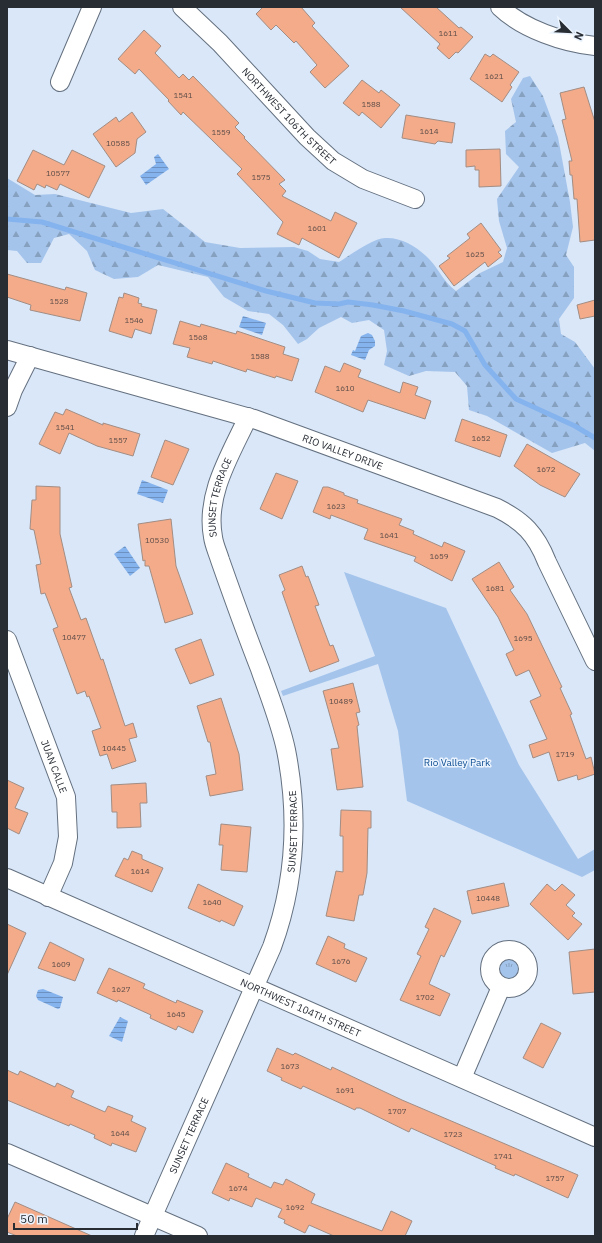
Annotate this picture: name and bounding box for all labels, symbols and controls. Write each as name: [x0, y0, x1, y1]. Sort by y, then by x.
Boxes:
north arrow: [550, 12, 590, 52]
house number: 1611: [438, 28, 458, 38]
text: N: [571, 30, 587, 43]
street label: NORTHWEST 106TH STREET: [239, 65, 339, 167]
house number: 1621: [484, 71, 504, 81]
house number: 1541: [173, 90, 193, 100]
house number: 1588: [361, 99, 381, 109]
house number: 1614: [419, 126, 439, 136]
house number: 1559: [211, 127, 231, 137]
house number: 10585: [106, 138, 130, 148]
house number: 10577: [46, 168, 70, 178]
house number: 1575: [251, 172, 271, 182]
house number: 1601: [307, 223, 327, 233]
house number: 1625: [465, 249, 485, 259]
house number: 1528: [49, 296, 69, 306]
house number: 1546: [124, 315, 144, 325]
house number: 1568: [188, 332, 208, 342]
house number: 1588: [250, 351, 270, 361]
house number: 1610: [335, 383, 355, 393]
house number: 1541: [55, 422, 75, 432]
street label: RIO VALLEY DRIVE: [301, 431, 385, 472]
house number: 1652: [471, 433, 491, 443]
house number: 1557: [108, 435, 128, 445]
street label: SUNSET TERRACE: [205, 455, 234, 538]
house number: 1672: [536, 464, 556, 474]
house number: 1623: [326, 501, 346, 511]
house number: 1641: [379, 530, 399, 540]
house number: 10530: [145, 535, 169, 545]
house number: 1659: [429, 551, 449, 561]
house number: 1681: [485, 583, 505, 593]
house number: 10477: [62, 632, 86, 642]
house number: 1695: [513, 633, 533, 643]
house number: 10489: [329, 696, 353, 706]
street label: JUAN CALLE: [39, 738, 71, 795]
house number: 10445: [102, 743, 126, 753]
house number: 1719: [555, 749, 575, 759]
park label: Rio Valley Park: [424, 756, 491, 769]
street label: SUNSET TERRACE: [284, 790, 300, 873]
house number: 1614: [130, 866, 150, 876]
house number: 10448: [476, 893, 500, 903]
house number: 1640: [202, 897, 222, 907]
house number: 1676: [331, 956, 351, 966]
house number: 1609: [51, 959, 71, 969]
street label: NORTHWEST 104TH STREET: [239, 975, 363, 1040]
house number: 1627: [111, 984, 131, 994]
house number: 1702: [415, 992, 435, 1002]
house number: 1645: [166, 1009, 186, 1019]
house number: 1673: [280, 1061, 300, 1071]
house number: 1691: [335, 1085, 355, 1095]
street label: SUNSET TERRACE: [166, 1095, 211, 1176]
house number: 1707: [387, 1106, 407, 1116]
house number: 1644: [110, 1128, 130, 1138]
house number: 1723: [443, 1129, 463, 1139]
house number: 1741: [493, 1151, 513, 1161]
house number: 1757: [545, 1173, 565, 1183]
house number: 1674: [228, 1183, 248, 1193]
house number: 1692: [285, 1202, 305, 1212]
scale bar: [14, 1205, 137, 1231]
text: 50 m: [20, 1211, 48, 1226]

